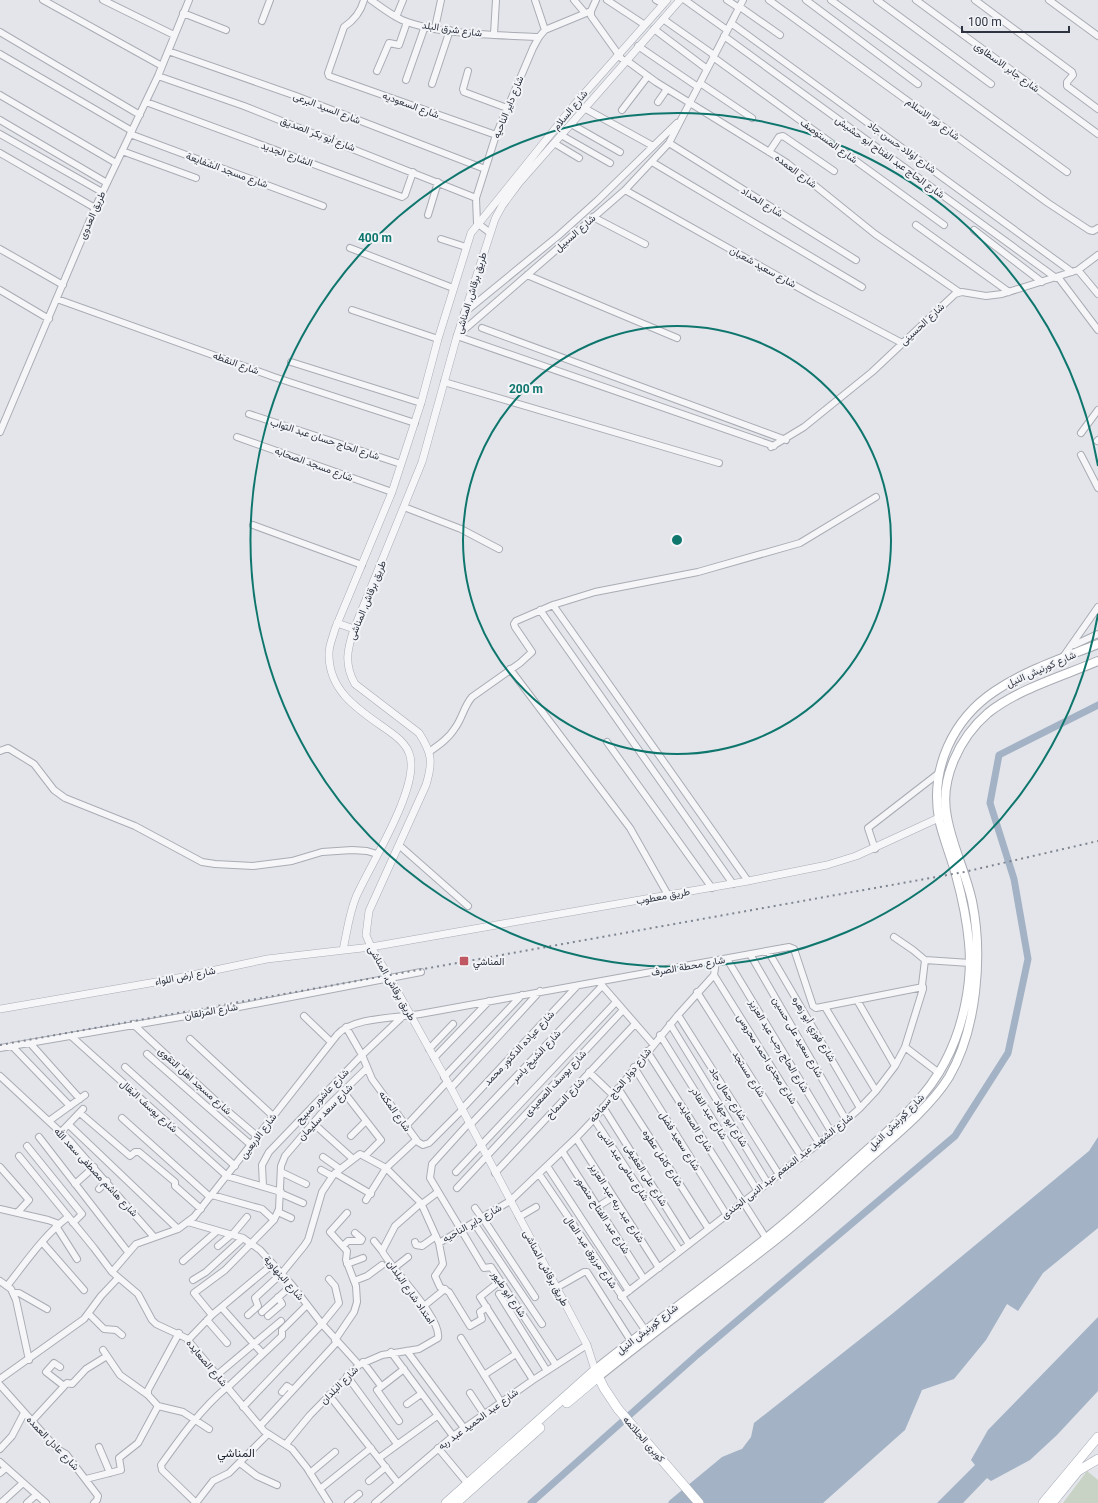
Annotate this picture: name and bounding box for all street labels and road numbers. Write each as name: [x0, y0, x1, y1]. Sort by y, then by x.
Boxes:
street label: شارع شرق البلد: [421, 19, 483, 40]
street label: شارع جابر الاسطاوى: [972, 40, 1042, 95]
street label: شارع داير الناحيه: [491, 74, 526, 140]
street label: شارع السلام: [550, 88, 591, 133]
street label: شارع السيد البرعى: [291, 90, 362, 127]
street label: شارع السعوديه: [381, 90, 441, 121]
street label: شارع نور الاسلام: [903, 96, 962, 143]
street label: شارع الحاج عبد الفتاح ابو حشيش: [833, 114, 947, 201]
street label: شارع أبو بكر الصديق: [279, 115, 357, 154]
street label: شارع المستوصف: [798, 117, 860, 166]
street label: شارع اولاد حسن جاد: [865, 119, 938, 176]
street label: الشارع الجديد: [259, 140, 314, 169]
street label: شارع مسجد الشفايعة: [184, 150, 270, 191]
street label: شارع العمده: [772, 152, 819, 191]
street label: شارع الحداد: [739, 185, 785, 220]
street label: طريق العدوى: [77, 189, 109, 241]
street label: شارع السبيل: [552, 212, 598, 254]
street label: شارع سعيد شعبان: [727, 244, 798, 291]
street label: طريق برقاش, المناشى: [453, 250, 490, 335]
street label: شارع الحسينى: [898, 301, 947, 348]
street label: شارع النقطه: [211, 350, 261, 377]
street label: شارع الحاج حسان عبد التواب: [269, 416, 381, 463]
street label: شارع مسجد الصحابه: [273, 445, 355, 484]
street label: طريق برقاش, المناشى: [346, 558, 389, 642]
street label: شارع كورنيش النيل: [1005, 649, 1078, 690]
street label: طريق معطوب: [635, 886, 692, 907]
street label: طريق برقاش, المناشى: [365, 944, 418, 1023]
street label: شارع محطة الصرف: [650, 954, 726, 979]
street label: شارع ارض اللواء: [154, 965, 217, 988]
street label: شارع فوزي أبو زهره: [788, 994, 838, 1065]
street label: شارع سعيد على حسين: [770, 995, 826, 1080]
street label: شارع الحاج رجب عبد العزيز: [746, 997, 811, 1095]
street label: شارع المزلقان: [183, 1001, 239, 1022]
street label: شارع عياده الدكتور محمد: [482, 1008, 557, 1088]
street label: شارع مجدى احمد محروس: [734, 1012, 799, 1107]
street label: شارع الشيخ ياسر: [508, 1028, 564, 1086]
street label: شارع مسجد اهل التقوى: [155, 1045, 234, 1118]
street label: شارع دوار الحاج سماحه: [587, 1046, 654, 1125]
street label: شارع يوسف الصعيدى: [522, 1048, 589, 1119]
street label: شارع مستجد: [730, 1049, 768, 1100]
street label: شارع جمال جاد: [706, 1065, 749, 1123]
street label: شارع عاشور صبيح: [293, 1066, 352, 1126]
street label: شارع السماح: [543, 1075, 587, 1121]
street label: شارع يوسف البقال: [118, 1077, 180, 1135]
street label: شارع سعد سليمان: [295, 1082, 355, 1143]
street label: شارع عبد القادر: [687, 1084, 730, 1142]
street label: شارع المكنه: [376, 1089, 413, 1134]
street label: شارع كورنيش النيل: [866, 1092, 927, 1153]
street label: شارع ابو جهاد: [711, 1097, 750, 1149]
street label: شارع الصعايده: [674, 1099, 715, 1154]
street label: شارع سعيد فضل: [657, 1109, 703, 1173]
street label: شارع الاربعين: [237, 1111, 279, 1161]
street label: شارع الشهيد عبد المنعم عبد النبى الجندى: [719, 1111, 856, 1222]
street label: شارع هاشم مصطفى سعد الله: [51, 1125, 140, 1219]
street label: شارع سامى عبد النبى: [596, 1127, 651, 1204]
street label: شارع كامل عطوه: [640, 1128, 685, 1189]
street label: شارع على العفيفى: [622, 1142, 670, 1209]
street label: شارع عبد ربه عبد العزيز: [586, 1161, 647, 1245]
street label: شارع عبد الفتاح منصور: [572, 1173, 632, 1256]
street label: شارع داير الناحيه: [441, 1202, 504, 1245]
street label: شارع مرزوق عبد العال: [562, 1214, 619, 1291]
street label: طريق برقاش, المناشى: [520, 1228, 571, 1309]
street label: شارع البنهاوية: [261, 1254, 306, 1303]
street label: امتداد شارع البلدان: [384, 1258, 437, 1326]
street label: شارع ابو طيور: [488, 1268, 529, 1320]
street label: شارع كورنيش النيل: [614, 1302, 681, 1357]
street label: شارع الصعايده: [183, 1337, 230, 1389]
street label: شارع البلدان: [318, 1364, 361, 1407]
street label: شارع عبد الحميد عبد ربه: [436, 1386, 521, 1452]
street label: شارع عادل العمده: [24, 1414, 82, 1473]
street label: كوبرى الجلاتمه: [620, 1414, 667, 1465]

